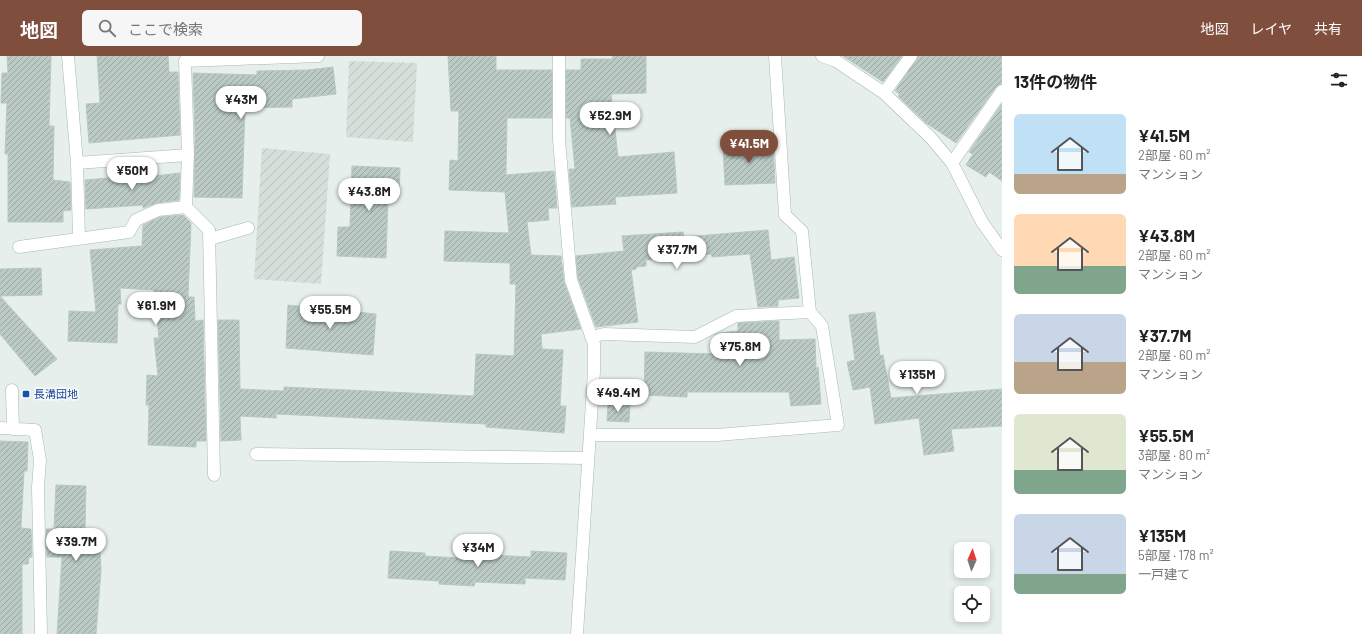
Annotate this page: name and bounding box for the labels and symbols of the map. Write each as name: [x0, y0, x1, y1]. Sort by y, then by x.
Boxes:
pin: ¥43M: [217, 86, 265, 120]
pin: ¥52.9M: [577, 102, 643, 136]
pin: ¥41.5M: [716, 130, 782, 164]
pin: ¥50M: [108, 157, 156, 191]
pin: ¥43.8M: [336, 178, 402, 212]
pin: ¥37.7M: [644, 236, 710, 270]
pin: ¥61.9M: [123, 292, 189, 326]
pin: ¥55.5M: [297, 296, 363, 330]
pin: ¥75.8M: [707, 333, 773, 367]
pin: ¥135M: [889, 361, 945, 395]
pin: ¥49.4M: [585, 379, 651, 413]
place label: 長溝団地: [34, 387, 78, 400]
marker: 長溝団地: [21, 389, 31, 399]
pin: ¥39.7M: [43, 528, 109, 562]
pin: ¥34M: [454, 534, 502, 568]
north arrow: [954, 542, 990, 578]

